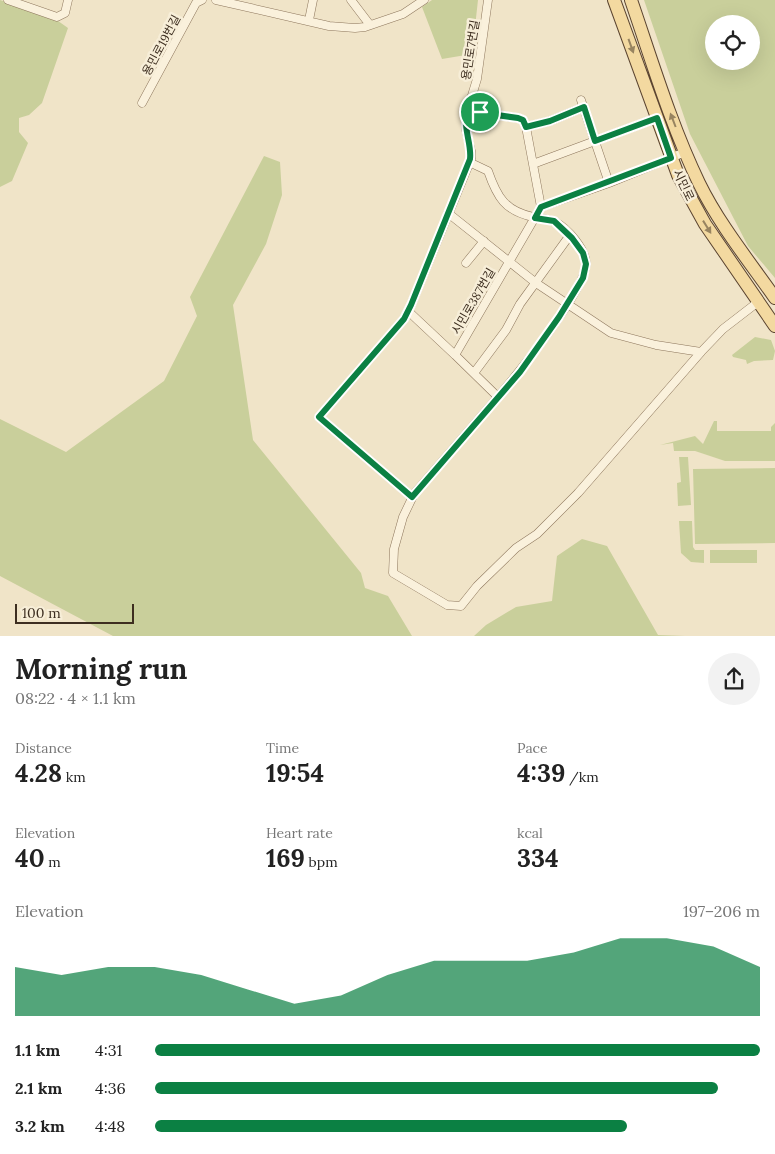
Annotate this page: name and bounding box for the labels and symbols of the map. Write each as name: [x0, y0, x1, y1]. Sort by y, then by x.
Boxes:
street label: 용민로19번길: [139, 12, 183, 78]
street label: 용민로7번길: [458, 19, 482, 81]
one-way arrow: [627, 39, 635, 54]
pin: [459, 91, 501, 133]
one-way arrow: [668, 113, 676, 127]
street label: 시민로: [670, 167, 698, 203]
one-way arrow: [703, 221, 712, 234]
street label: 시민로387번길: [448, 265, 498, 337]
scale bar: [15, 602, 134, 625]

